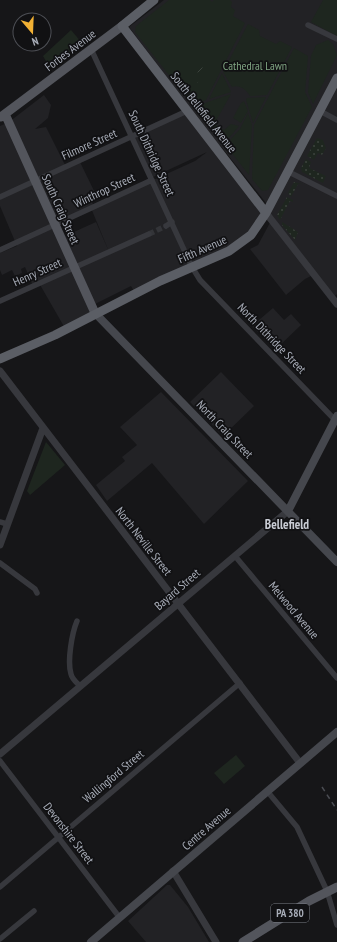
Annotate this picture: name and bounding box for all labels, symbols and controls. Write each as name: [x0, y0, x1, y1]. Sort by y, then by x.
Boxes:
north arrow: [12, 12, 52, 52]
street label: Forbes Avenue: [41, 26, 99, 74]
text: N: [30, 34, 40, 49]
park label: Cathedral Lawn: [223, 58, 287, 73]
street label: South Bellefield Avenue: [168, 69, 240, 155]
street label: South Dithridge Street: [126, 108, 179, 199]
street label: Filmore Street: [59, 125, 120, 163]
street label: Winthrop Street: [71, 169, 138, 211]
street label: South Craig Street: [39, 172, 83, 247]
street label: Fifth Avenue: [175, 232, 229, 266]
street label: Henry Street: [10, 254, 64, 289]
street label: North Dithridge Street: [234, 300, 310, 377]
street label: North Craig Street: [194, 397, 257, 462]
street label: North Neville Street: [113, 504, 176, 579]
district label: Bellefield: [265, 516, 309, 533]
street label: Bayard Street: [151, 565, 203, 613]
street label: Melwood Avenue: [266, 578, 322, 642]
street label: Wallingford Street: [79, 746, 147, 806]
street label: Devonshire Street: [40, 799, 98, 867]
street label: Centre Avenue: [179, 803, 233, 853]
road number: PA 380: [271, 904, 309, 922]

